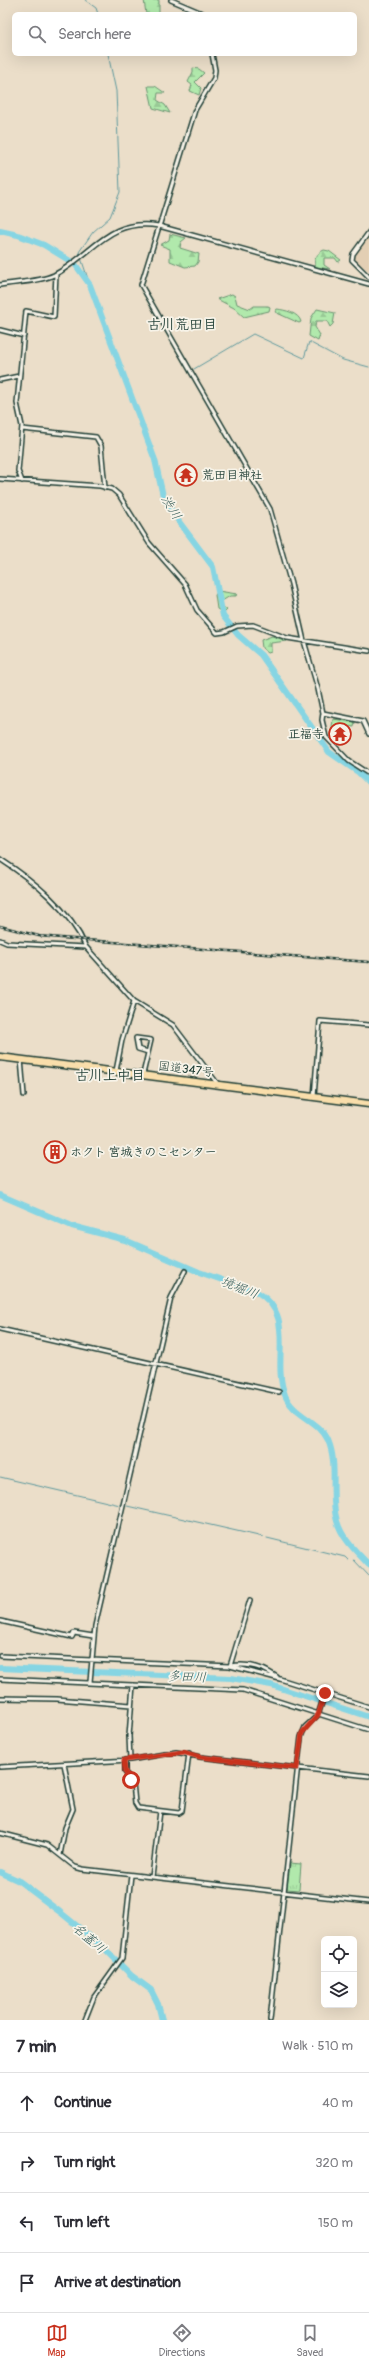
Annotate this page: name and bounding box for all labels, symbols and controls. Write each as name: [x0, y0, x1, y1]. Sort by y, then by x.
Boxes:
search box: [12, 12, 357, 56]
icon: search: [26, 23, 48, 45]
text: Search here: [58, 25, 131, 44]
district label: 古川荒田目: [147, 316, 217, 333]
temple icon: 荒田目神社: [173, 462, 199, 488]
place label: 荒田目神社: [202, 468, 262, 483]
water label: 渋川: [157, 492, 185, 523]
temple icon: 正福寺: [327, 721, 353, 747]
place label: 正福寺: [288, 727, 324, 742]
street label: 国道347号: [157, 1059, 215, 1080]
district label: 古川上中目: [75, 1067, 145, 1084]
building icon: ホクト 宮城きのこセンター: [42, 1139, 68, 1165]
place label: ホクト 宮城きのこセンター: [70, 1145, 217, 1160]
water label: 境堀川: [219, 1273, 261, 1303]
water label: 多田川: [167, 1668, 207, 1686]
route end: [316, 1684, 334, 1702]
route start: [122, 1771, 140, 1789]
water label: 名蓋川: [69, 1920, 109, 1958]
map controls: [321, 1936, 357, 2008]
button: locate: [321, 1936, 357, 1972]
button: layers: [321, 1972, 357, 2008]
text: 7 min: [16, 2036, 56, 2057]
text: Walk · 510 m: [282, 2038, 353, 2054]
icon: ahead: [16, 2092, 38, 2114]
text: Continue: [54, 2093, 112, 2112]
text: 40 m: [322, 2095, 353, 2111]
icon: right: [16, 2152, 38, 2174]
text: Turn right: [54, 2153, 115, 2172]
text: 320 m: [315, 2155, 353, 2171]
icon: left: [16, 2212, 38, 2234]
text: Turn left: [54, 2213, 110, 2232]
text: 150 m: [318, 2215, 353, 2231]
icon: arrive: [16, 2272, 38, 2294]
text: Arrive at destination: [54, 2273, 181, 2292]
tab: Map: [46, 2322, 68, 2359]
tab: Directions: [159, 2322, 205, 2359]
tab: Saved: [296, 2322, 323, 2359]

